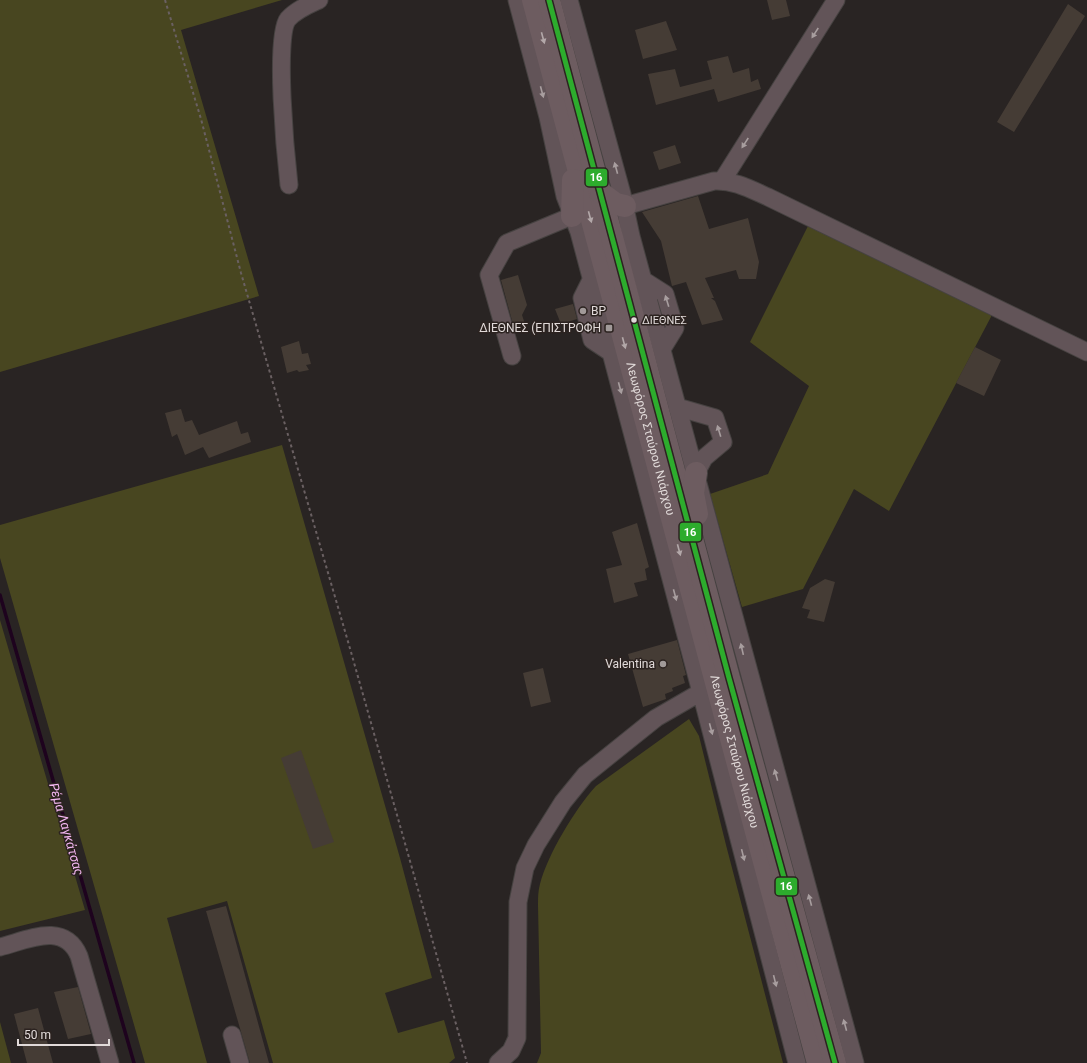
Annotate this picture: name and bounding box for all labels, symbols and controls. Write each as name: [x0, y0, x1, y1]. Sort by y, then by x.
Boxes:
one-way arrow: [811, 28, 819, 38]
one-way arrow: [540, 31, 546, 44]
one-way arrow: [539, 86, 545, 98]
one-way arrow: [742, 137, 749, 148]
one-way arrow: [612, 162, 618, 175]
line badge: 16: [585, 168, 608, 187]
text: 16: [590, 171, 602, 184]
one-way arrow: [588, 211, 594, 224]
one-way arrow: [664, 295, 670, 307]
place label: BP: [591, 304, 606, 318]
marker: BP: [578, 306, 588, 316]
place label: ΔΙΕΘΝΕΣ: [642, 314, 687, 327]
marker: ΔΙΕΘΝΕΣ: [629, 315, 639, 325]
place label: ΔΙΕΘΝΕΣ (ΕΠΙΣΤΡΟΦΗ: [479, 321, 601, 335]
marker: ΔΙΕΘΝΕΣ (ΕΠΙΣΤΡΟΦΗ: [604, 323, 614, 333]
one-way arrow: [621, 337, 627, 349]
street label: Λεωφόρος Σταύρου Νιάρχου: [623, 360, 678, 517]
one-way arrow: [617, 383, 623, 395]
one-way arrow: [716, 425, 722, 437]
line badge: 16: [679, 522, 702, 542]
text: 16: [684, 526, 696, 539]
one-way arrow: [676, 544, 682, 556]
one-way arrow: [673, 589, 679, 601]
one-way arrow: [739, 643, 745, 655]
place label: Valentina: [605, 657, 655, 671]
marker: Valentina: [658, 659, 668, 669]
street label: Λεωφόρος Σταύρου Νιάρχου: [707, 673, 762, 830]
one-way arrow: [708, 724, 714, 736]
one-way arrow: [773, 768, 779, 780]
water label: Ρέμα Λαγκάτσας: [46, 781, 87, 877]
one-way arrow: [741, 849, 747, 862]
line badge: 16: [775, 877, 798, 896]
text: 16: [780, 880, 792, 893]
one-way arrow: [807, 894, 813, 906]
one-way arrow: [772, 976, 778, 988]
one-way arrow: [841, 1019, 847, 1032]
scale bar: [18, 1021, 109, 1047]
text: 50 m: [24, 1028, 51, 1042]

